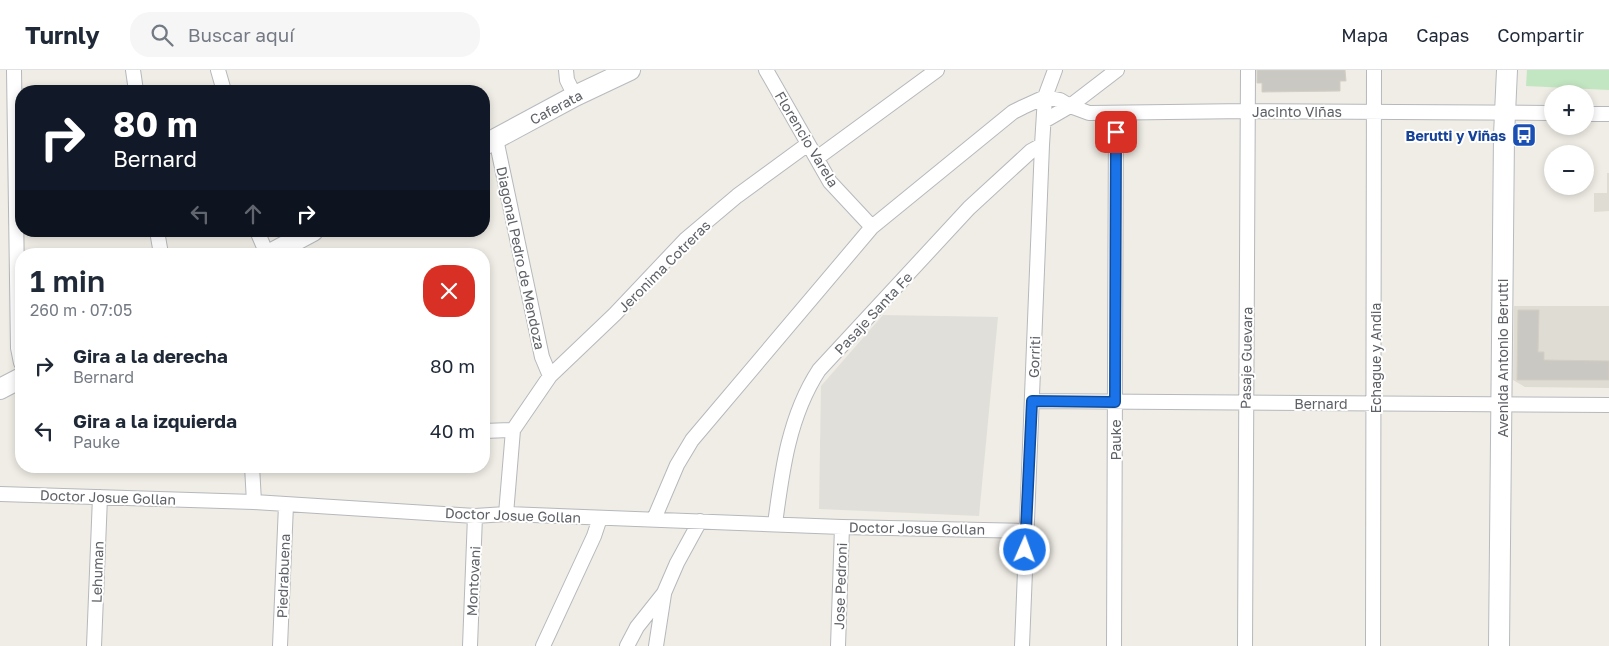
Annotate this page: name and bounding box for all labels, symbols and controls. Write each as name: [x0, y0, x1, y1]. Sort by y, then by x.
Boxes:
search box: [130, 12, 480, 57]
text: Turnly: [25, 20, 100, 49]
icon: search: [148, 21, 176, 49]
text: Buscar aquí: [188, 23, 294, 46]
text: Mapa: [1341, 24, 1388, 46]
text: Capas: [1416, 24, 1469, 46]
text: Compartir: [1497, 24, 1584, 46]
map controls: [1544, 85, 1594, 195]
button: +: [1544, 85, 1594, 135]
street label: Caferata: [527, 86, 585, 128]
street label: Florencio Varela: [772, 88, 842, 190]
text: 80 m: [113, 103, 198, 145]
street label: Jacinto Viñas: [1252, 103, 1342, 120]
icon: right: [30, 105, 95, 170]
pin: [1095, 111, 1137, 153]
icon: arrive: [1102, 118, 1130, 146]
bus stop icon: Berutti y Viñas: [1511, 122, 1537, 148]
place label: Berutti y Viñas: [1406, 127, 1506, 144]
text: Bernard: [113, 145, 197, 172]
button: −: [1544, 145, 1594, 195]
street label: Diagonal Pedro de Mendoza: [493, 165, 549, 351]
icon: left: [186, 200, 214, 228]
icon: ahead: [239, 200, 267, 228]
icon: right: [292, 200, 320, 228]
street label: Jeronima Cotreras: [614, 216, 714, 316]
text: 1 min: [30, 263, 105, 299]
button: close: [423, 265, 475, 317]
street label: Pasaje Santa Fe: [831, 268, 915, 358]
street label: Avenida Antonio Berutti: [1494, 279, 1511, 437]
text: 260 m · 07:05: [30, 300, 132, 320]
street label: Echague y Andia: [1367, 303, 1384, 413]
street label: Pasaje Guevara: [1237, 307, 1255, 409]
street label: Gorriti: [1025, 336, 1043, 378]
text: Gira a la derecha: [73, 344, 228, 367]
icon: right: [30, 352, 58, 380]
text: 80 m: [430, 354, 475, 377]
text: Bernard: [73, 367, 134, 387]
street label: Bernard: [1294, 395, 1348, 412]
text: Gira a la izquierda: [73, 409, 237, 432]
icon: left: [30, 417, 58, 445]
text: 40 m: [430, 419, 475, 442]
street label: Pauke: [1107, 419, 1124, 461]
text: Pauke: [73, 432, 120, 452]
street label: Doctor Josue Gollan: [40, 486, 176, 508]
street label: Doctor Josue Gollan: [445, 504, 581, 526]
street label: Doctor Josue Gollan: [849, 518, 985, 538]
position arrow: [998, 523, 1050, 575]
street label: Piedrabuena: [273, 533, 293, 619]
street label: Lehuman: [87, 541, 107, 603]
street label: Jose Pedroni: [830, 542, 850, 630]
street label: Montovani: [463, 545, 483, 617]

